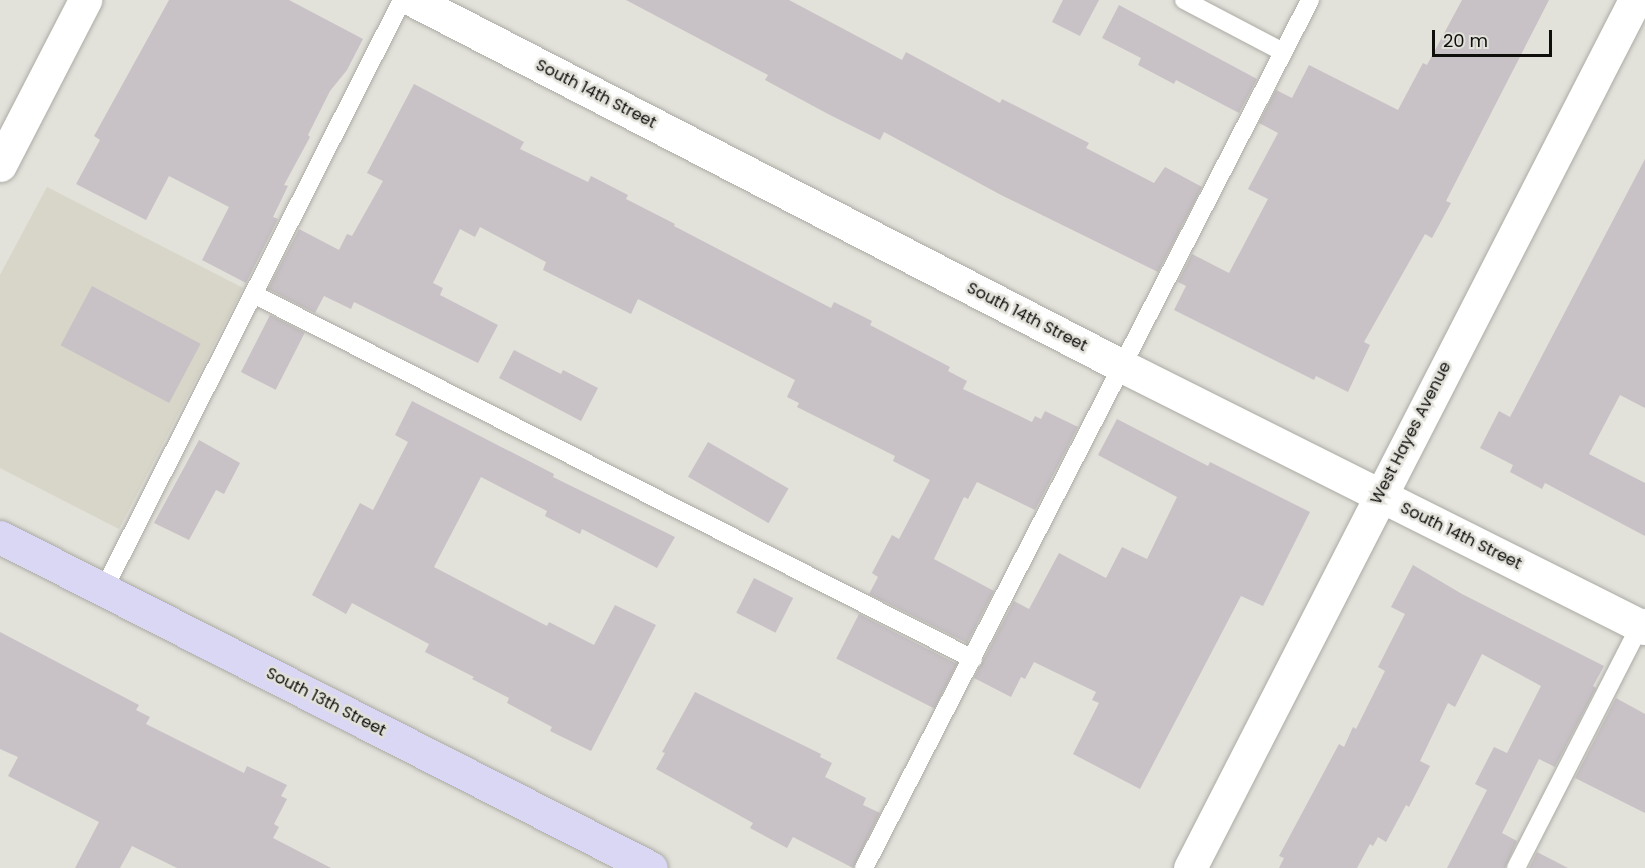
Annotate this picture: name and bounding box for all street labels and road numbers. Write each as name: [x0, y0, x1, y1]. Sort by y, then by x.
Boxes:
street label: South 14th Street: [533, 55, 659, 133]
street label: South 14th Street: [964, 278, 1090, 356]
street label: West Hayes Avenue: [1367, 358, 1455, 508]
street label: South 14th Street: [1397, 498, 1525, 574]
street label: South 13th Street: [263, 663, 389, 741]

